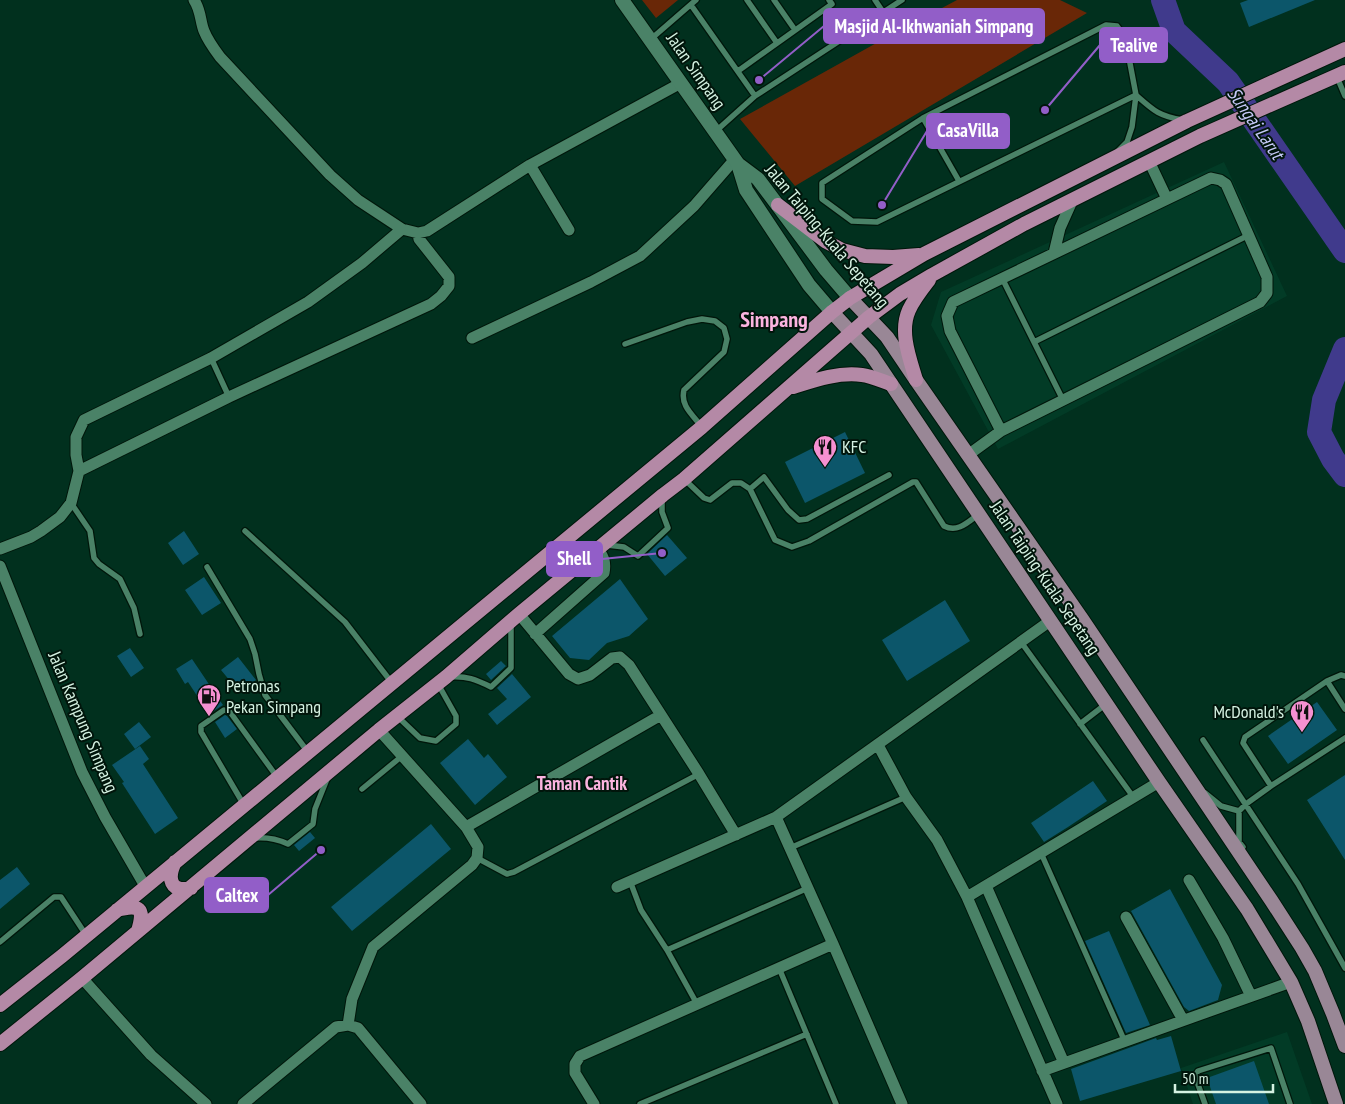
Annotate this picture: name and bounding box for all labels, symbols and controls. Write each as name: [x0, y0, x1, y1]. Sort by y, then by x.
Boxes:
callout: Masjid Al-Ikhwaniah Simpang: [824, 9, 1044, 43]
text: Masjid Al-Ikhwaniah Simpang: [835, 14, 1033, 38]
street label: Jalan Simpang: [661, 27, 731, 114]
callout: Tealive: [1100, 28, 1167, 62]
text: Tealive: [1110, 33, 1158, 57]
water label: Sungai Larut: [1222, 82, 1291, 166]
callout: CasaVilla: [927, 114, 1009, 148]
text: CasaVilla: [937, 118, 999, 142]
street label: Jalan Taiping-Kuala Sepetang: [760, 158, 894, 313]
district label: Simpang: [740, 305, 808, 333]
restaurant icon: KFC: [812, 434, 838, 468]
place label: KFC: [842, 435, 867, 458]
street label: Jalan Taiping-Kuala Sepetang: [985, 495, 1106, 659]
callout: Shell: [547, 542, 602, 576]
text: Shell: [557, 546, 591, 570]
street label: Jalan Kampung Simpang: [43, 647, 124, 796]
place label: Petronas Pekan Simpang: [226, 674, 321, 718]
fuel station icon: Petronas Pekan Simpang: [196, 683, 222, 717]
restaurant icon: McDonald's: [1289, 699, 1315, 733]
place label: McDonald's: [1213, 700, 1284, 723]
district label: Taman Cantik: [537, 771, 627, 795]
callout: Caltex: [205, 878, 268, 912]
text: Caltex: [216, 883, 259, 907]
scale bar: [1175, 1062, 1272, 1094]
text: 50 m: [1182, 1069, 1208, 1088]

